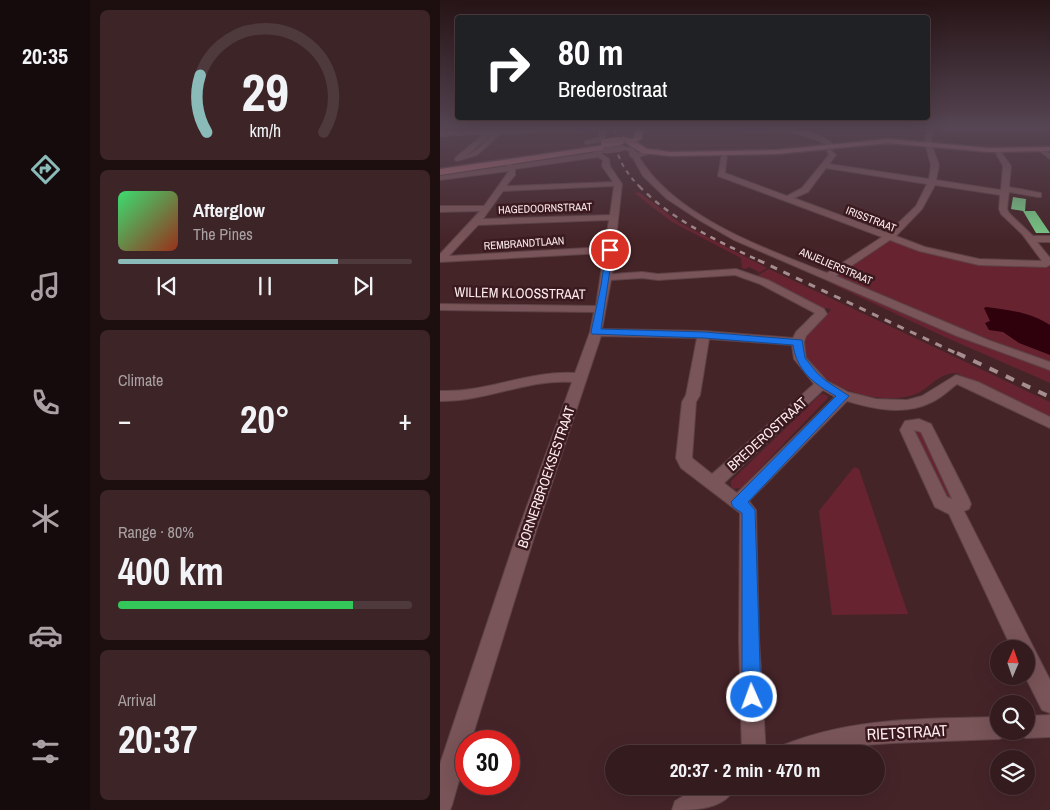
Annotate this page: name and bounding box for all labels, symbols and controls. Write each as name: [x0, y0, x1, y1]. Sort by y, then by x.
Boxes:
text: 80 m: [558, 29, 623, 76]
icon: right: [475, 35, 540, 100]
text: 20:35: [22, 41, 68, 71]
text: 29: [241, 57, 289, 127]
text: Brederostraat: [558, 74, 667, 104]
text: km/h: [249, 119, 281, 143]
icon: directions: [28, 152, 63, 187]
text: Afterglow: [193, 197, 265, 223]
street label: HAGEDOORNSTRAAT: [498, 199, 593, 217]
street label: IRISSTRAAT: [844, 203, 898, 235]
text: The Pines: [193, 223, 253, 245]
pin: [589, 229, 631, 271]
street label: REMBRANDTLAAN: [483, 233, 565, 253]
icon: arrive: [596, 236, 624, 264]
street label: ANJELIERSTRAAT: [796, 244, 875, 288]
icon: music: [28, 269, 63, 304]
icon: previous: [153, 272, 181, 300]
icon: pause: [251, 272, 279, 300]
icon: next: [349, 272, 377, 300]
street label: WILLEM KLOOSSTRAAT: [454, 283, 586, 303]
text: Climate: [118, 369, 163, 391]
icon: phone: [28, 385, 63, 420]
street label: BREDEROSTRAAT: [723, 393, 811, 475]
text: 20°: [240, 394, 290, 445]
text: −: [118, 401, 131, 439]
text: +: [399, 401, 412, 439]
street label: BORNERBROEKSESTRAAT: [513, 404, 579, 550]
icon: climate: [28, 501, 63, 536]
text: Range · 80%: [118, 521, 194, 543]
text: 400 km: [118, 546, 224, 597]
icon: car: [28, 618, 63, 653]
north arrow: [990, 640, 1035, 685]
map controls: [990, 640, 1035, 795]
position arrow: [725, 670, 777, 722]
text: Arrival: [118, 689, 156, 711]
button: search: [990, 695, 1035, 740]
text: 20:37: [118, 714, 198, 765]
street label: RIETSTRAAT: [866, 719, 948, 745]
speed limit sign: 30: [455, 730, 520, 795]
icon: filters: [28, 734, 63, 769]
button: layers: [990, 750, 1035, 795]
text: 20:37 · 2 min · 470 m: [670, 757, 820, 783]

